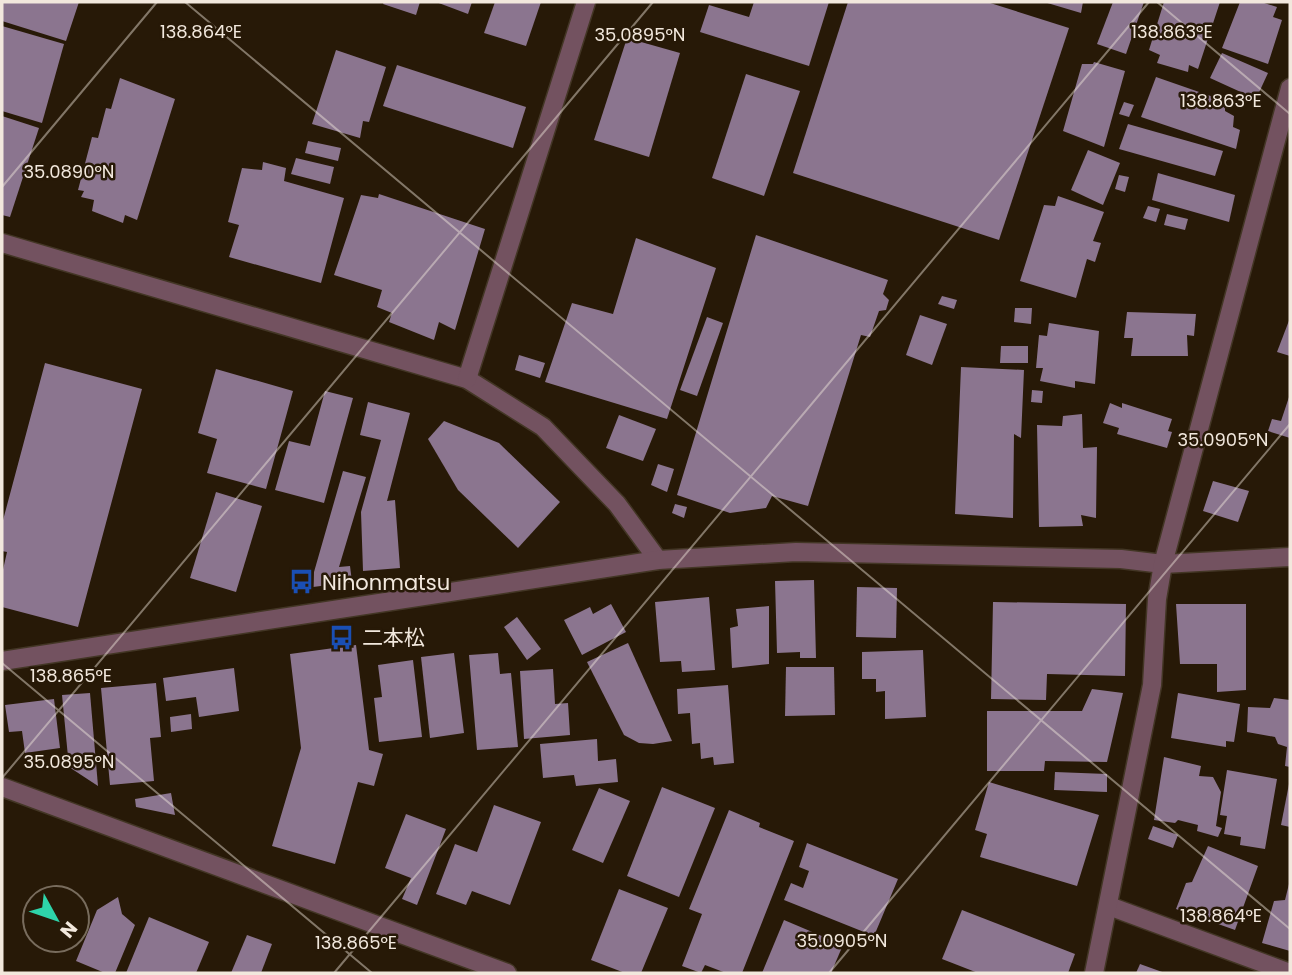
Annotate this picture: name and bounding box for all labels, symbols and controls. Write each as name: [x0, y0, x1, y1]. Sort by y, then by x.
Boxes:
text: 138.864°E: [160, 19, 242, 44]
text: 138.863°E: [1131, 19, 1213, 44]
text: 35.0895°N: [594, 22, 686, 47]
text: 138.863°E: [1180, 88, 1262, 113]
text: 35.0890°N: [23, 159, 115, 184]
text: 35.0905°N: [1178, 427, 1268, 452]
bus stop icon: Nihonmatsu: [288, 568, 316, 596]
place label: Nihonmatsu: [322, 568, 450, 597]
bus stop icon: 二本松: [328, 623, 356, 651]
place label: 二本松: [362, 623, 425, 652]
text: 138.865°E: [30, 663, 112, 688]
text: 35.0895°N: [23, 749, 115, 774]
north arrow: [21, 884, 91, 954]
text: 138.864°E: [1180, 903, 1262, 928]
text: N: [54, 915, 84, 944]
text: 35.0905°N: [797, 928, 887, 953]
text: 138.865°E: [315, 930, 397, 955]

